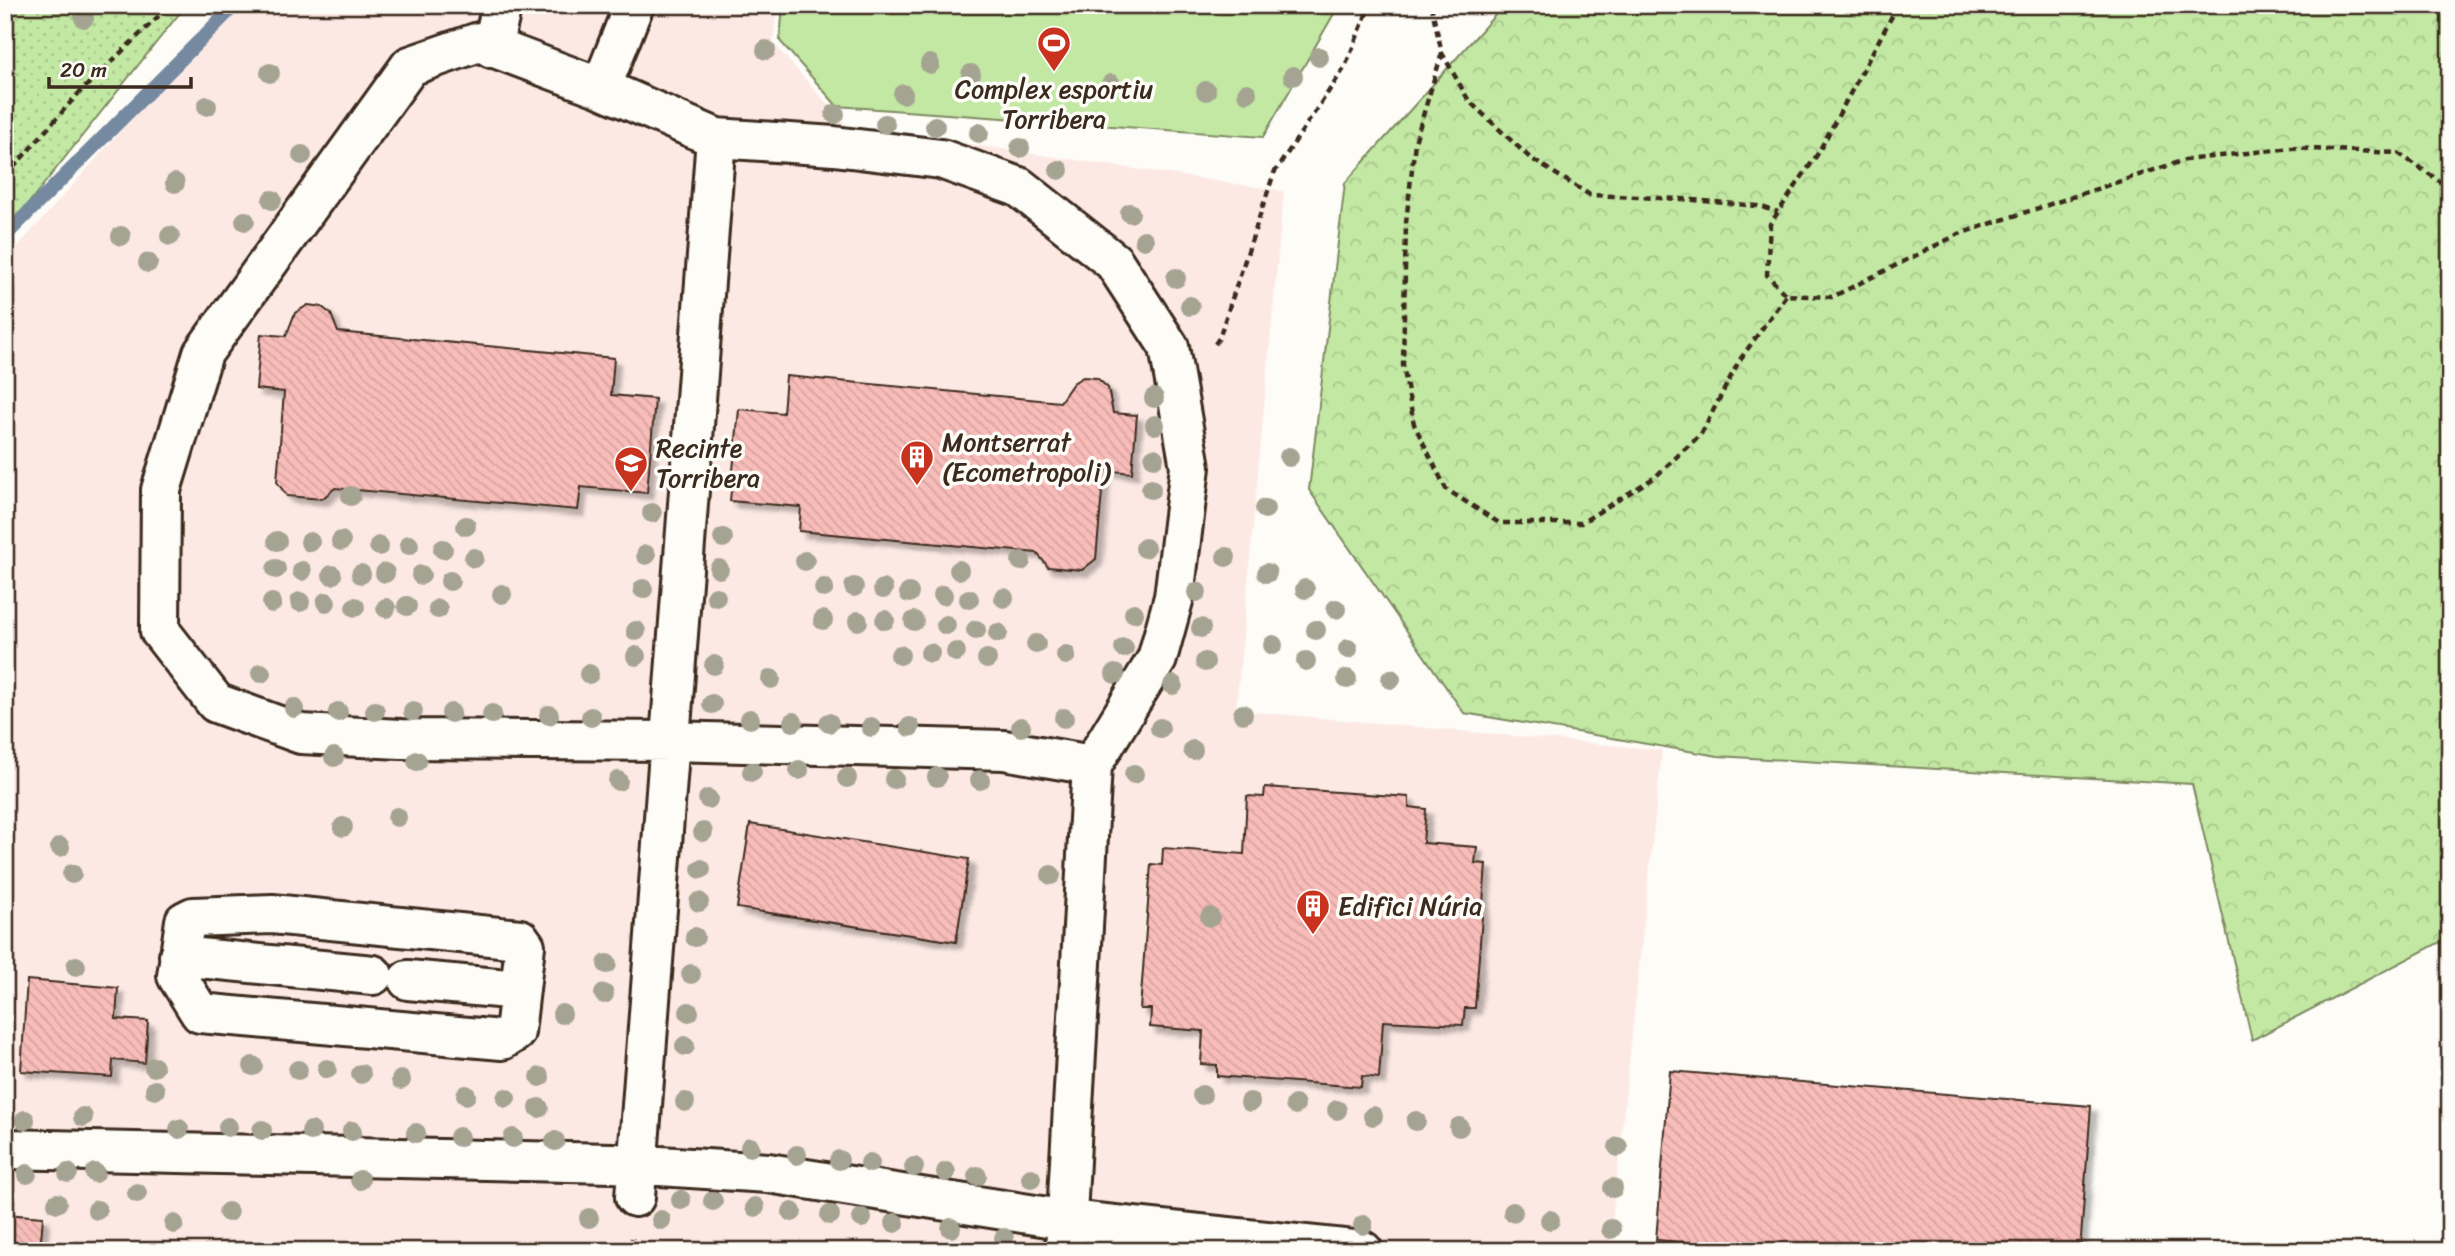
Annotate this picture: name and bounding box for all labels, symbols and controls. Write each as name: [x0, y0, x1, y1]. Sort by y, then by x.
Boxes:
sports icon: Complex esportiu Torribera: [1035, 24, 1073, 73]
scale bar: [49, 46, 191, 90]
text: 20 m: [60, 51, 107, 89]
place label: Complex esportiu Torribera: [955, 66, 1153, 142]
place label: Montserrat (Ecometropoli): [942, 419, 1112, 495]
place label: Recinte Torribera: [656, 425, 760, 501]
building icon: Montserrat (Ecometropoli): [898, 438, 936, 487]
school or university icon: Recinte Torribera: [612, 444, 650, 493]
place label: Edifici Núria: [1338, 883, 1482, 929]
building icon: Edifici Núria: [1294, 887, 1332, 936]

